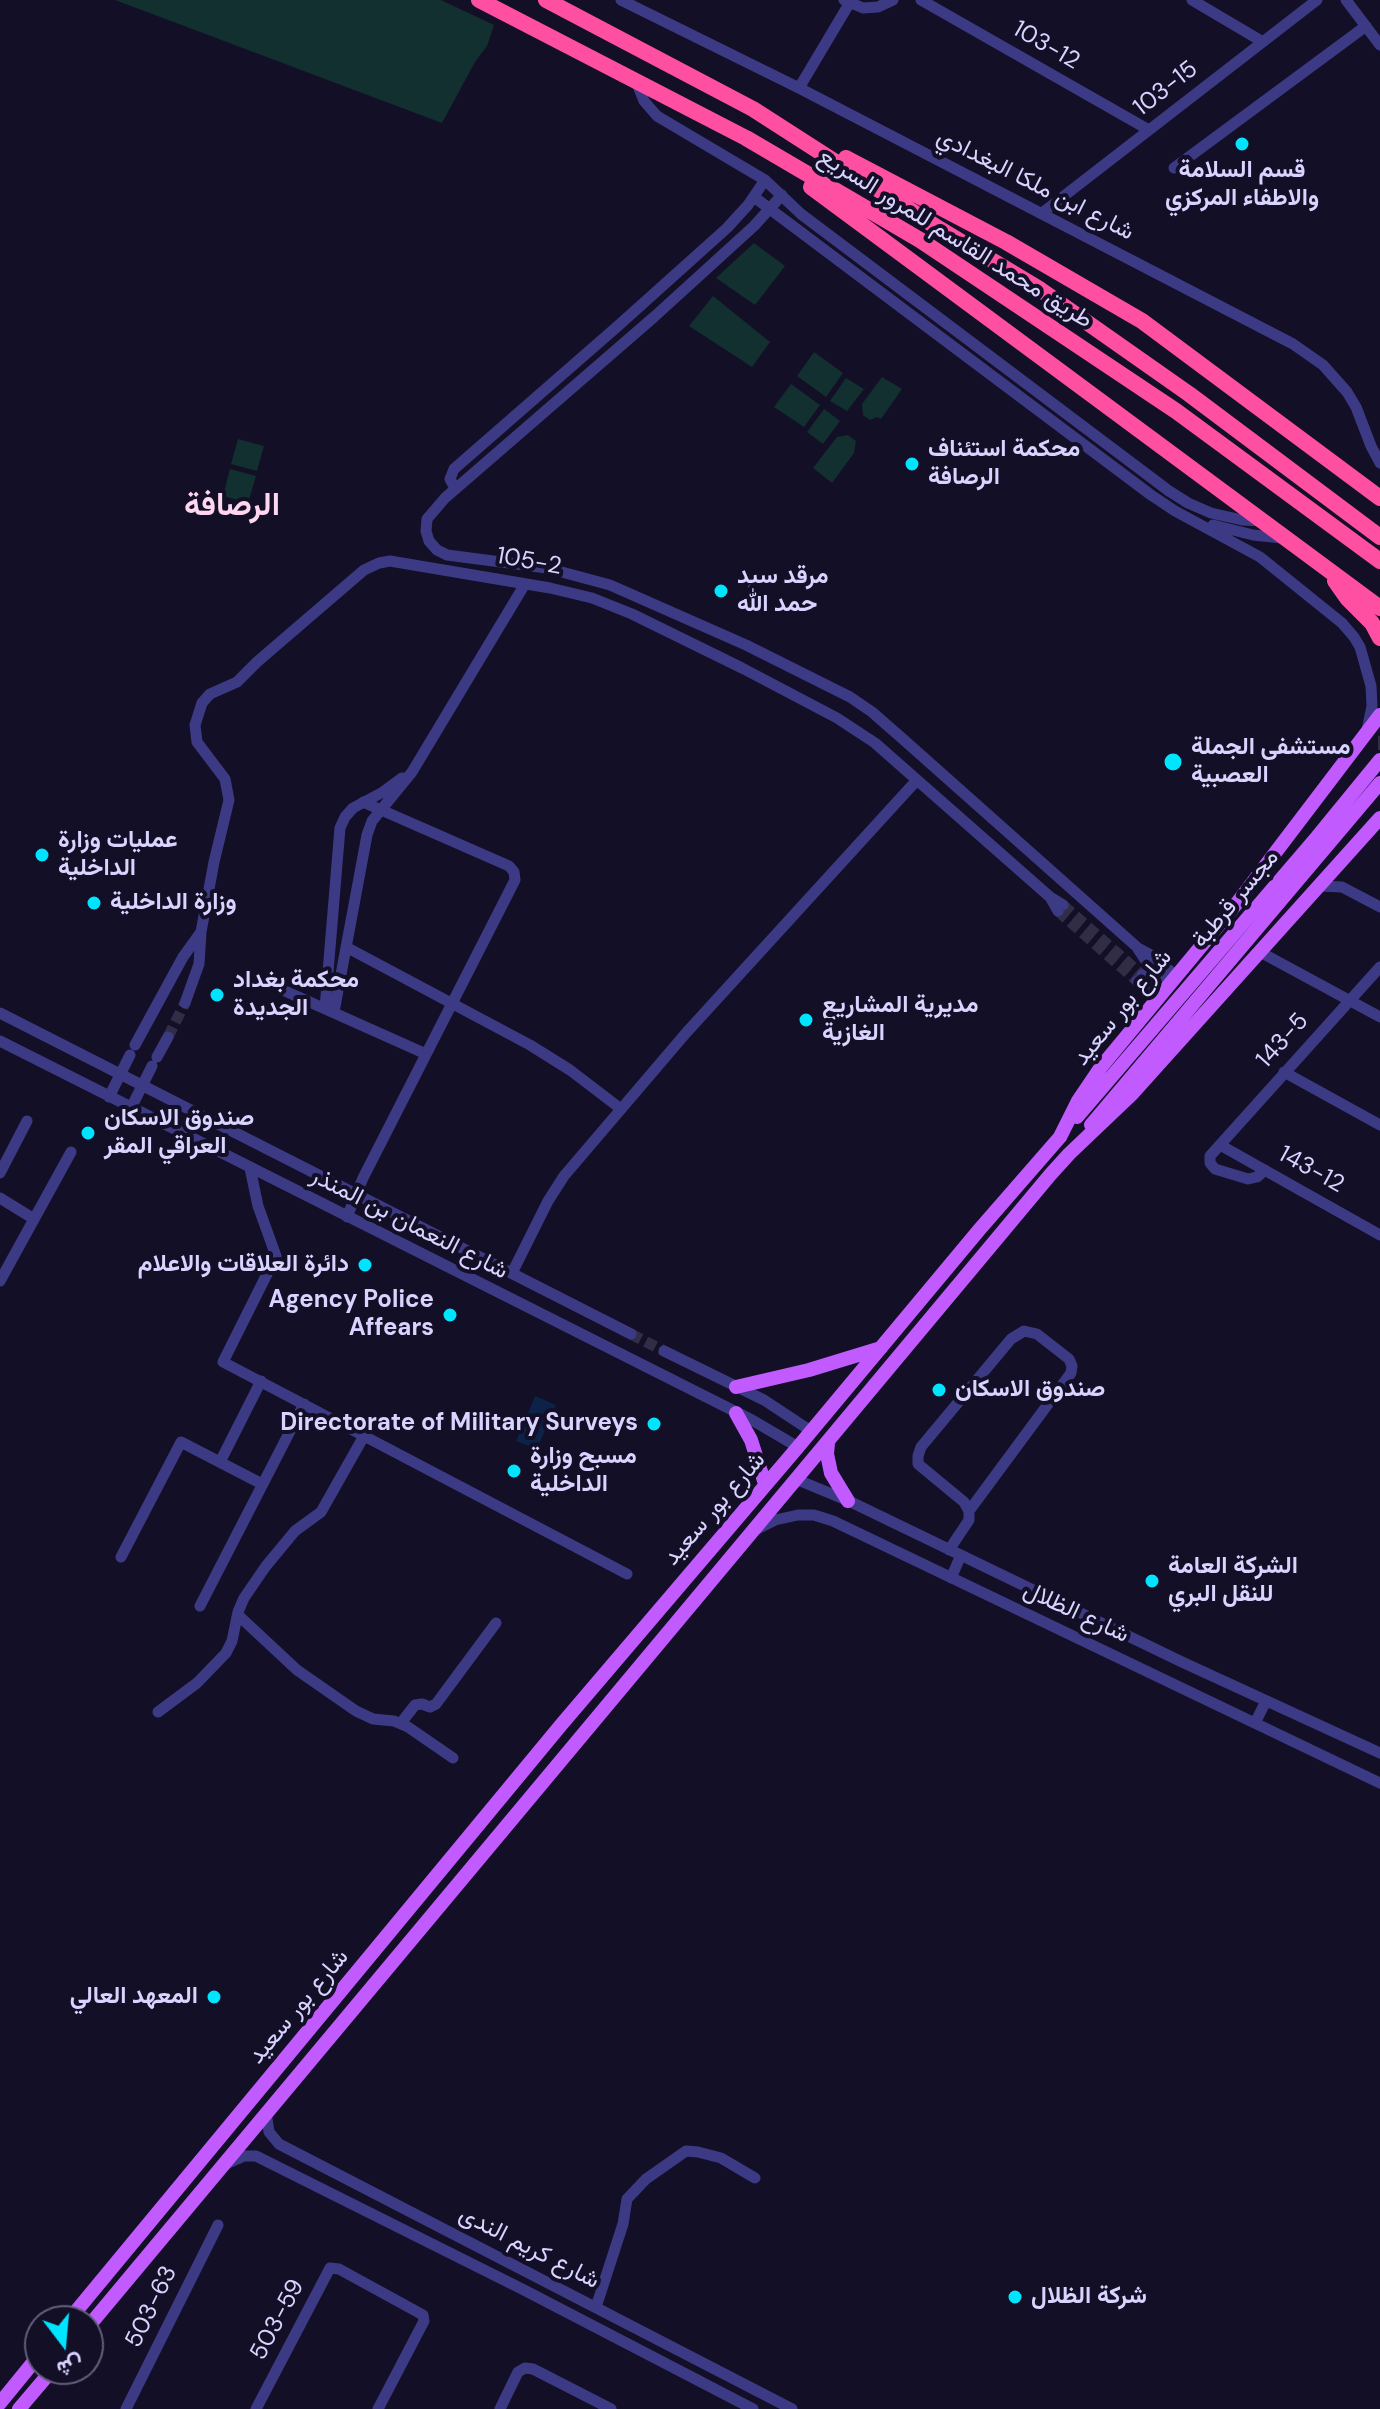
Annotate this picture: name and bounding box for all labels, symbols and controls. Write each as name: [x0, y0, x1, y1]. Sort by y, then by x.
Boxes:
street label: 103-12: [1007, 15, 1085, 77]
street label: 103-15: [1128, 55, 1204, 123]
street label: شارع ابن ملكا البغدادي: [932, 123, 1138, 247]
marker: قسم السلامة والاطفاء المركزي: [1233, 135, 1251, 153]
street label: طريق محمد القاسم للمرور السريع: [812, 142, 1098, 336]
place label: قسم السلامة والاطفاء المركزي: [1165, 157, 1319, 213]
place label: محكمة استئناف الرصافة: [928, 436, 1080, 492]
marker: محكمة استئناف الرصافة: [903, 455, 921, 473]
district label: الرصافة: [184, 488, 280, 526]
street label: 105-2: [494, 542, 564, 582]
place label: مرقد سيد حمد الله: [737, 563, 829, 619]
marker: مرقد سيد حمد الله: [712, 582, 730, 600]
place label: مستشفى الجملة العصبية: [1191, 734, 1350, 790]
marker: مستشفى الجملة العصبية: [1162, 751, 1184, 773]
place label: عمليات وزارة الداخلية: [58, 827, 177, 883]
street label: مجسر قرطبة: [1186, 844, 1286, 954]
marker: عمليات وزارة الداخلية: [33, 846, 51, 864]
place label: وزارة الداخلية: [110, 889, 237, 917]
marker: وزارة الداخلية: [85, 894, 103, 912]
street label: شارع بور سعيد: [1067, 944, 1179, 1072]
place label: محكمة بغداد الجديدة: [233, 967, 359, 1023]
marker: محكمة بغداد الجديدة: [208, 986, 226, 1004]
place label: مديرية المشاريع الغازية: [822, 992, 979, 1048]
street label: 143-5: [1251, 1008, 1315, 1074]
marker: مديرية المشاريع الغازية: [797, 1011, 815, 1029]
place label: صندوق الاسكان العراقي المقر: [104, 1105, 254, 1161]
marker: صندوق الاسكان العراقي المقر: [79, 1124, 97, 1142]
street label: 143-12: [1273, 1140, 1349, 1200]
street label: شارع النعمان بن المنذر: [305, 1162, 513, 1286]
place label: دائرة العلاقات والاعلام: [138, 1251, 349, 1279]
marker: دائرة العلاقات والاعلام: [356, 1256, 374, 1274]
place label: Agency Police Affears: [268, 1287, 434, 1343]
marker: Agency Police Affears: [441, 1306, 459, 1324]
place label: صندوق الاسكان: [955, 1376, 1105, 1404]
marker: صندوق الاسكان: [930, 1381, 948, 1399]
place label: Directorate of Military Surveys: [280, 1410, 638, 1438]
marker: Directorate of Military Surveys: [645, 1415, 663, 1433]
place label: مسبح وزارة الداخلية: [530, 1443, 637, 1499]
street label: شارع بور سعيد: [658, 1446, 772, 1572]
marker: مسبح وزارة الداخلية: [505, 1462, 523, 1480]
place label: الشركة العامة للنقل البري: [1168, 1553, 1298, 1609]
marker: الشركة العامة للنقل البري: [1143, 1572, 1161, 1590]
street label: شارع الظلال: [1019, 1576, 1133, 1650]
street label: شارع بور سعيد: [243, 1944, 355, 2070]
place label: المعهد العالي: [70, 1983, 198, 2011]
marker: المعهد العالي: [205, 1988, 223, 2006]
street label: شارع كريم الندى: [454, 2200, 604, 2296]
street label: 503-63: [120, 2261, 184, 2353]
street label: 503-59: [245, 2275, 311, 2365]
place label: شركة الظلال: [1031, 2283, 1147, 2311]
marker: شركة الظلال: [1006, 2288, 1024, 2306]
north arrow: [24, 2305, 104, 2385]
text: ش: [53, 2349, 87, 2384]

